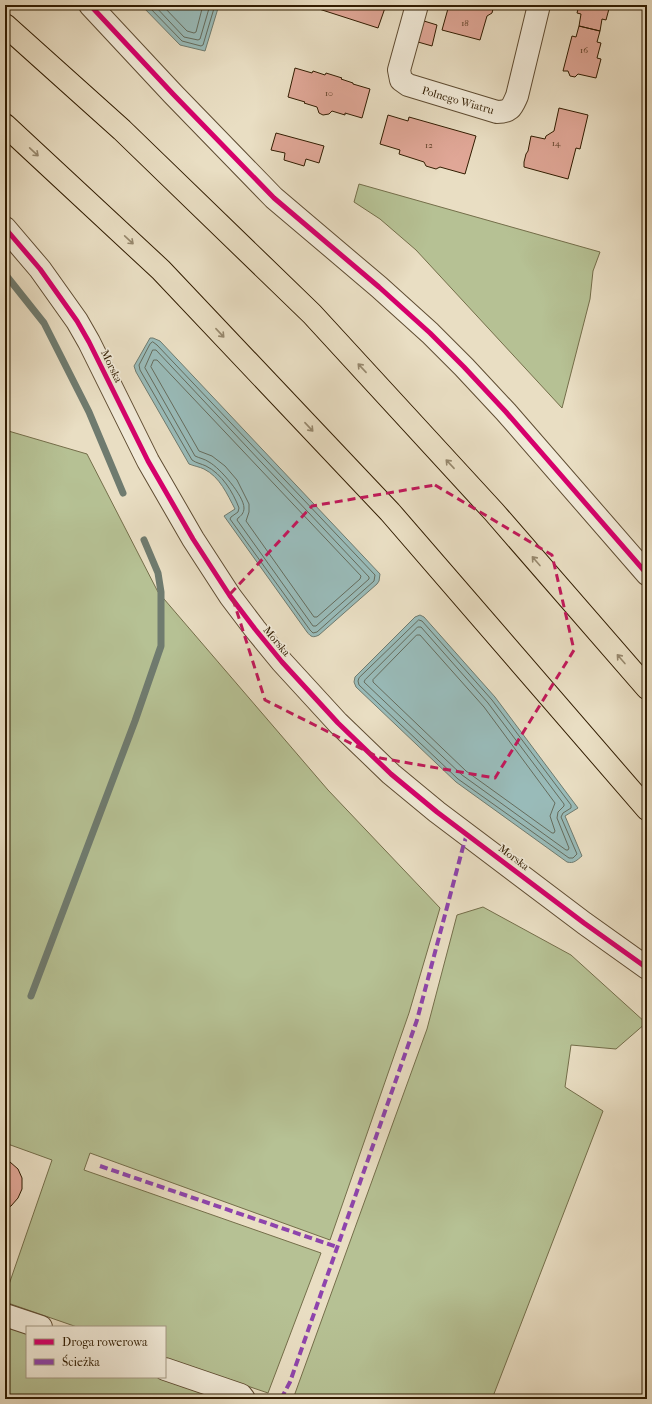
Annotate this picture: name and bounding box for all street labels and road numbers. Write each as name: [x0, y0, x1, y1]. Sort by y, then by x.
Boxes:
street label: Polnego Wiatru: [420, 84, 496, 117]
street label: Morska: [98, 348, 125, 386]
street label: Morska: [260, 624, 293, 660]
street label: Morska: [496, 842, 532, 874]

